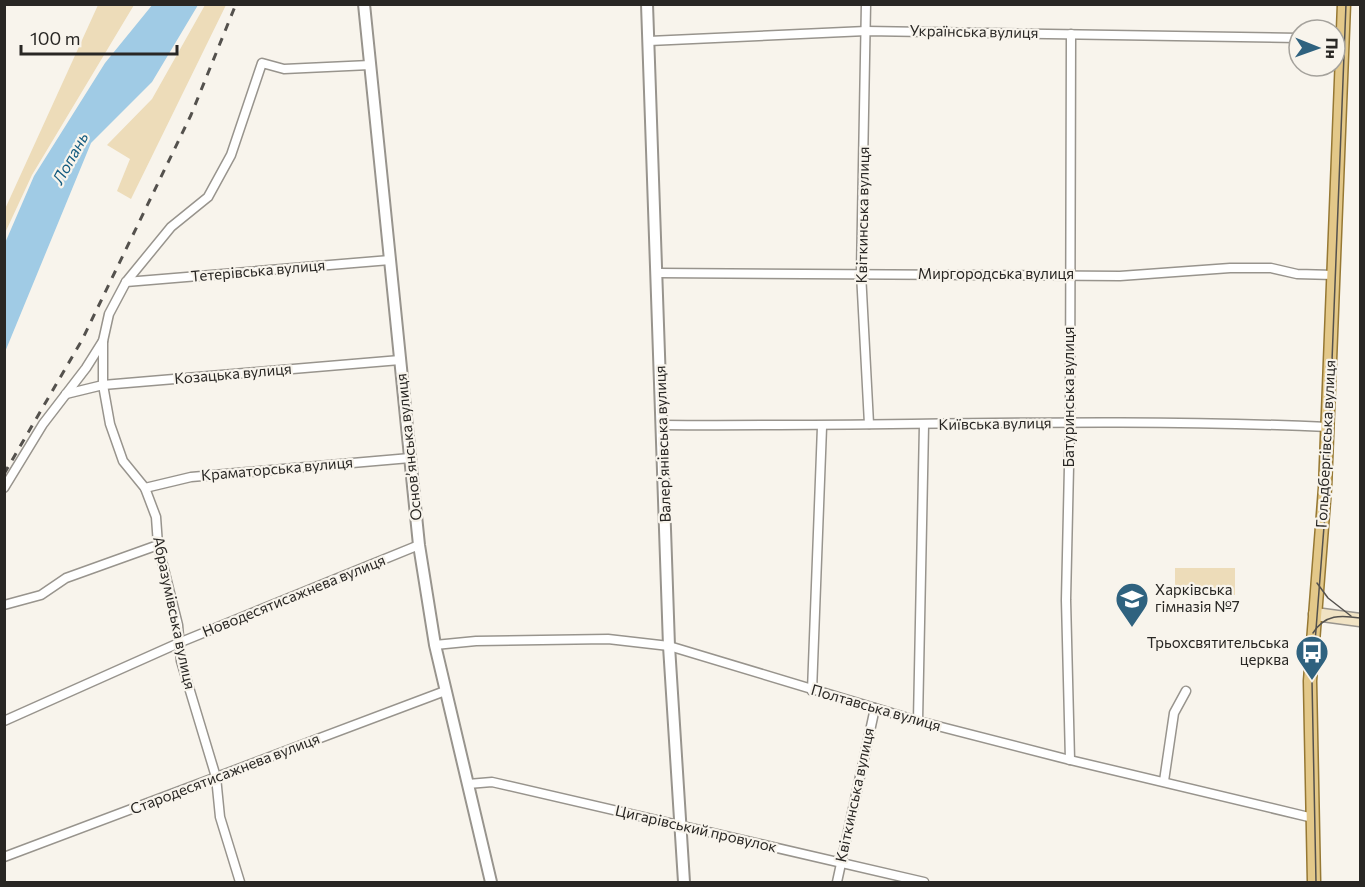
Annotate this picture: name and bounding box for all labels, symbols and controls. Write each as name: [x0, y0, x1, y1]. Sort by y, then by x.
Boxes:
scale bar: [21, 18, 177, 56]
north arrow: [1287, 18, 1347, 78]
street label: Українська вулиця: [909, 21, 1039, 41]
text: 100 m: [30, 27, 80, 49]
text: Пн: [1323, 38, 1342, 59]
water label: Лопань: [47, 129, 92, 188]
street label: Квіткинська вулиця: [852, 146, 872, 284]
street label: Тетерівська вулиця: [190, 255, 326, 285]
street label: Миргородська вулиця: [918, 264, 1074, 282]
street label: Батуринська вулиця: [1059, 327, 1077, 467]
street label: Козацька вулиця: [174, 359, 292, 387]
street label: Гольдбергівська вулиця: [1312, 359, 1338, 528]
street label: Валер’янівська вулиця: [650, 365, 674, 523]
street label: Основ’янська вулиця: [391, 373, 425, 522]
street label: Київська вулиця: [938, 413, 1052, 433]
street label: Краматорська вулиця: [200, 452, 354, 484]
street label: Абразумівська вулиця: [150, 535, 200, 691]
street label: Новодесятисажнева вулиця: [199, 550, 388, 640]
place label: Харківська гімназія №7: [1155, 580, 1240, 615]
school or university icon: Харківська гімназія №7: [1114, 581, 1150, 628]
place label: Трьохсвятительська церква: [1147, 633, 1289, 668]
bus stop icon: Трьохсвятительська церква: [1294, 634, 1330, 681]
street label: Полтавська вулиця: [809, 680, 943, 734]
street label: Квіткинська вулиця: [831, 726, 877, 864]
street label: Стародесятисажнева вулиця: [127, 729, 322, 818]
street label: Цигарівський провулок: [614, 801, 779, 855]

